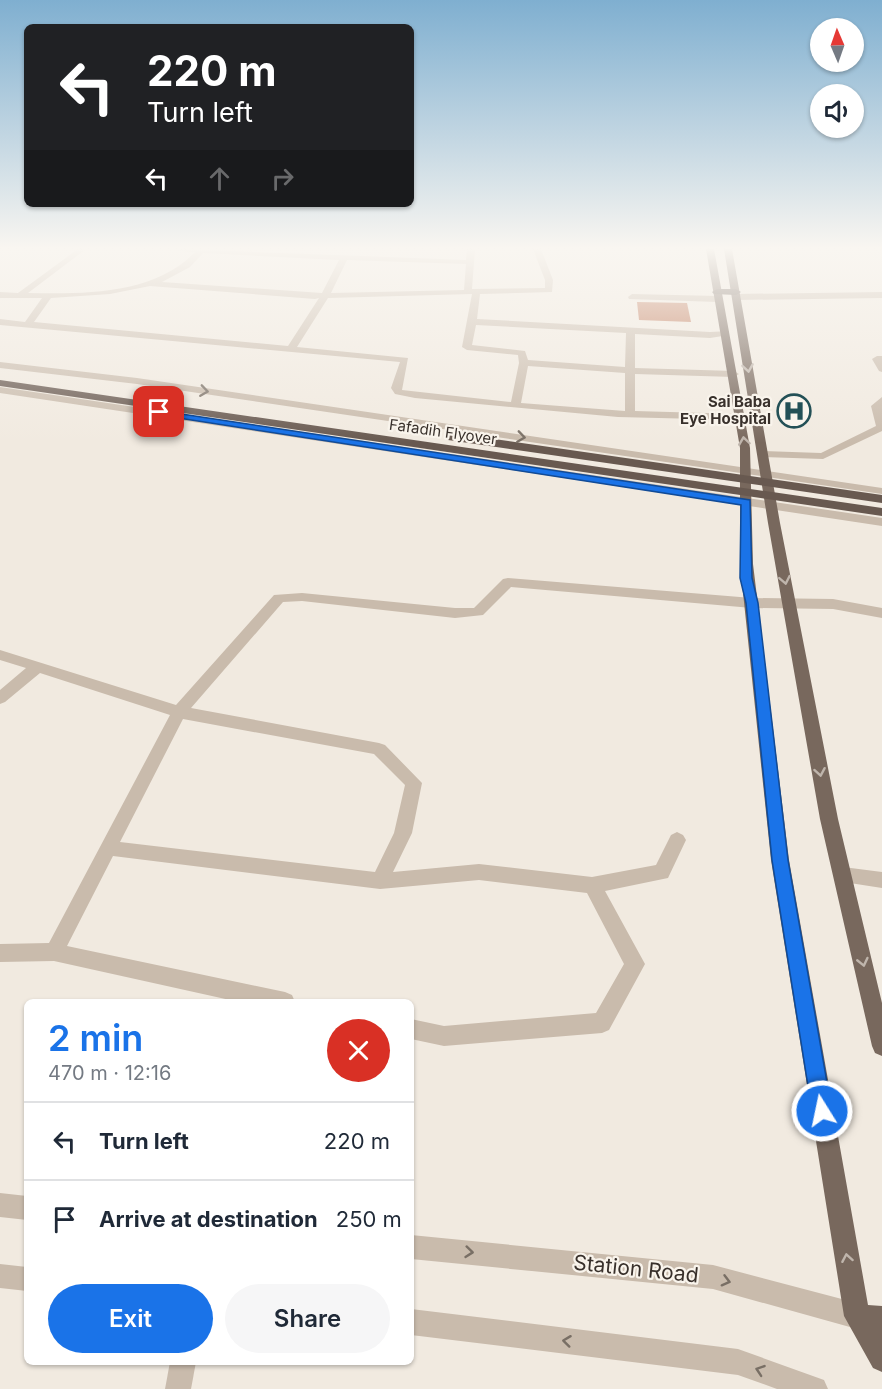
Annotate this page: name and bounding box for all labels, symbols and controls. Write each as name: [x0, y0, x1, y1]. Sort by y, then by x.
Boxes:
north arrow: [810, 18, 864, 72]
map controls: [810, 18, 864, 138]
text: 220 m: [147, 45, 277, 96]
icon: left: [48, 48, 126, 126]
button: sound: [810, 84, 864, 138]
text: Turn left: [147, 96, 253, 129]
icon: left: [140, 162, 173, 195]
icon: ahead: [203, 162, 236, 195]
icon: right: [266, 162, 299, 195]
one-way arrow: [742, 364, 754, 373]
one-way arrow: [199, 384, 208, 396]
pin: [133, 386, 184, 437]
place label: Sai Baba Eye Hospital: [680, 392, 771, 428]
hospital icon: Sai Baba Eye Hospital: [776, 393, 812, 429]
icon: arrive: [142, 395, 175, 428]
street label: Fafadih Flyover: [388, 415, 498, 449]
one-way arrow: [517, 431, 526, 443]
one-way arrow: [738, 437, 750, 446]
one-way arrow: [778, 575, 791, 585]
one-way arrow: [814, 767, 826, 776]
one-way arrow: [855, 957, 868, 967]
text: 2 min: [48, 1016, 143, 1060]
button: close: [327, 1019, 390, 1082]
text: 470 m · 12:16: [48, 1061, 171, 1085]
position arrow: [790, 1079, 854, 1143]
icon: left: [48, 1125, 81, 1158]
text: Turn left: [99, 1128, 189, 1154]
text: 220 m: [324, 1128, 390, 1154]
icon: arrive: [48, 1203, 81, 1236]
text: Arrive at destination: [99, 1206, 318, 1232]
text: 250 m: [336, 1206, 402, 1232]
one-way arrow: [465, 1246, 474, 1258]
street label: Station Road: [572, 1249, 700, 1288]
one-way arrow: [841, 1254, 854, 1264]
one-way arrow: [720, 1273, 730, 1286]
button: Exit: [48, 1284, 213, 1353]
button: Share: [225, 1284, 390, 1353]
one-way arrow: [563, 1335, 572, 1348]
one-way arrow: [755, 1364, 766, 1377]

